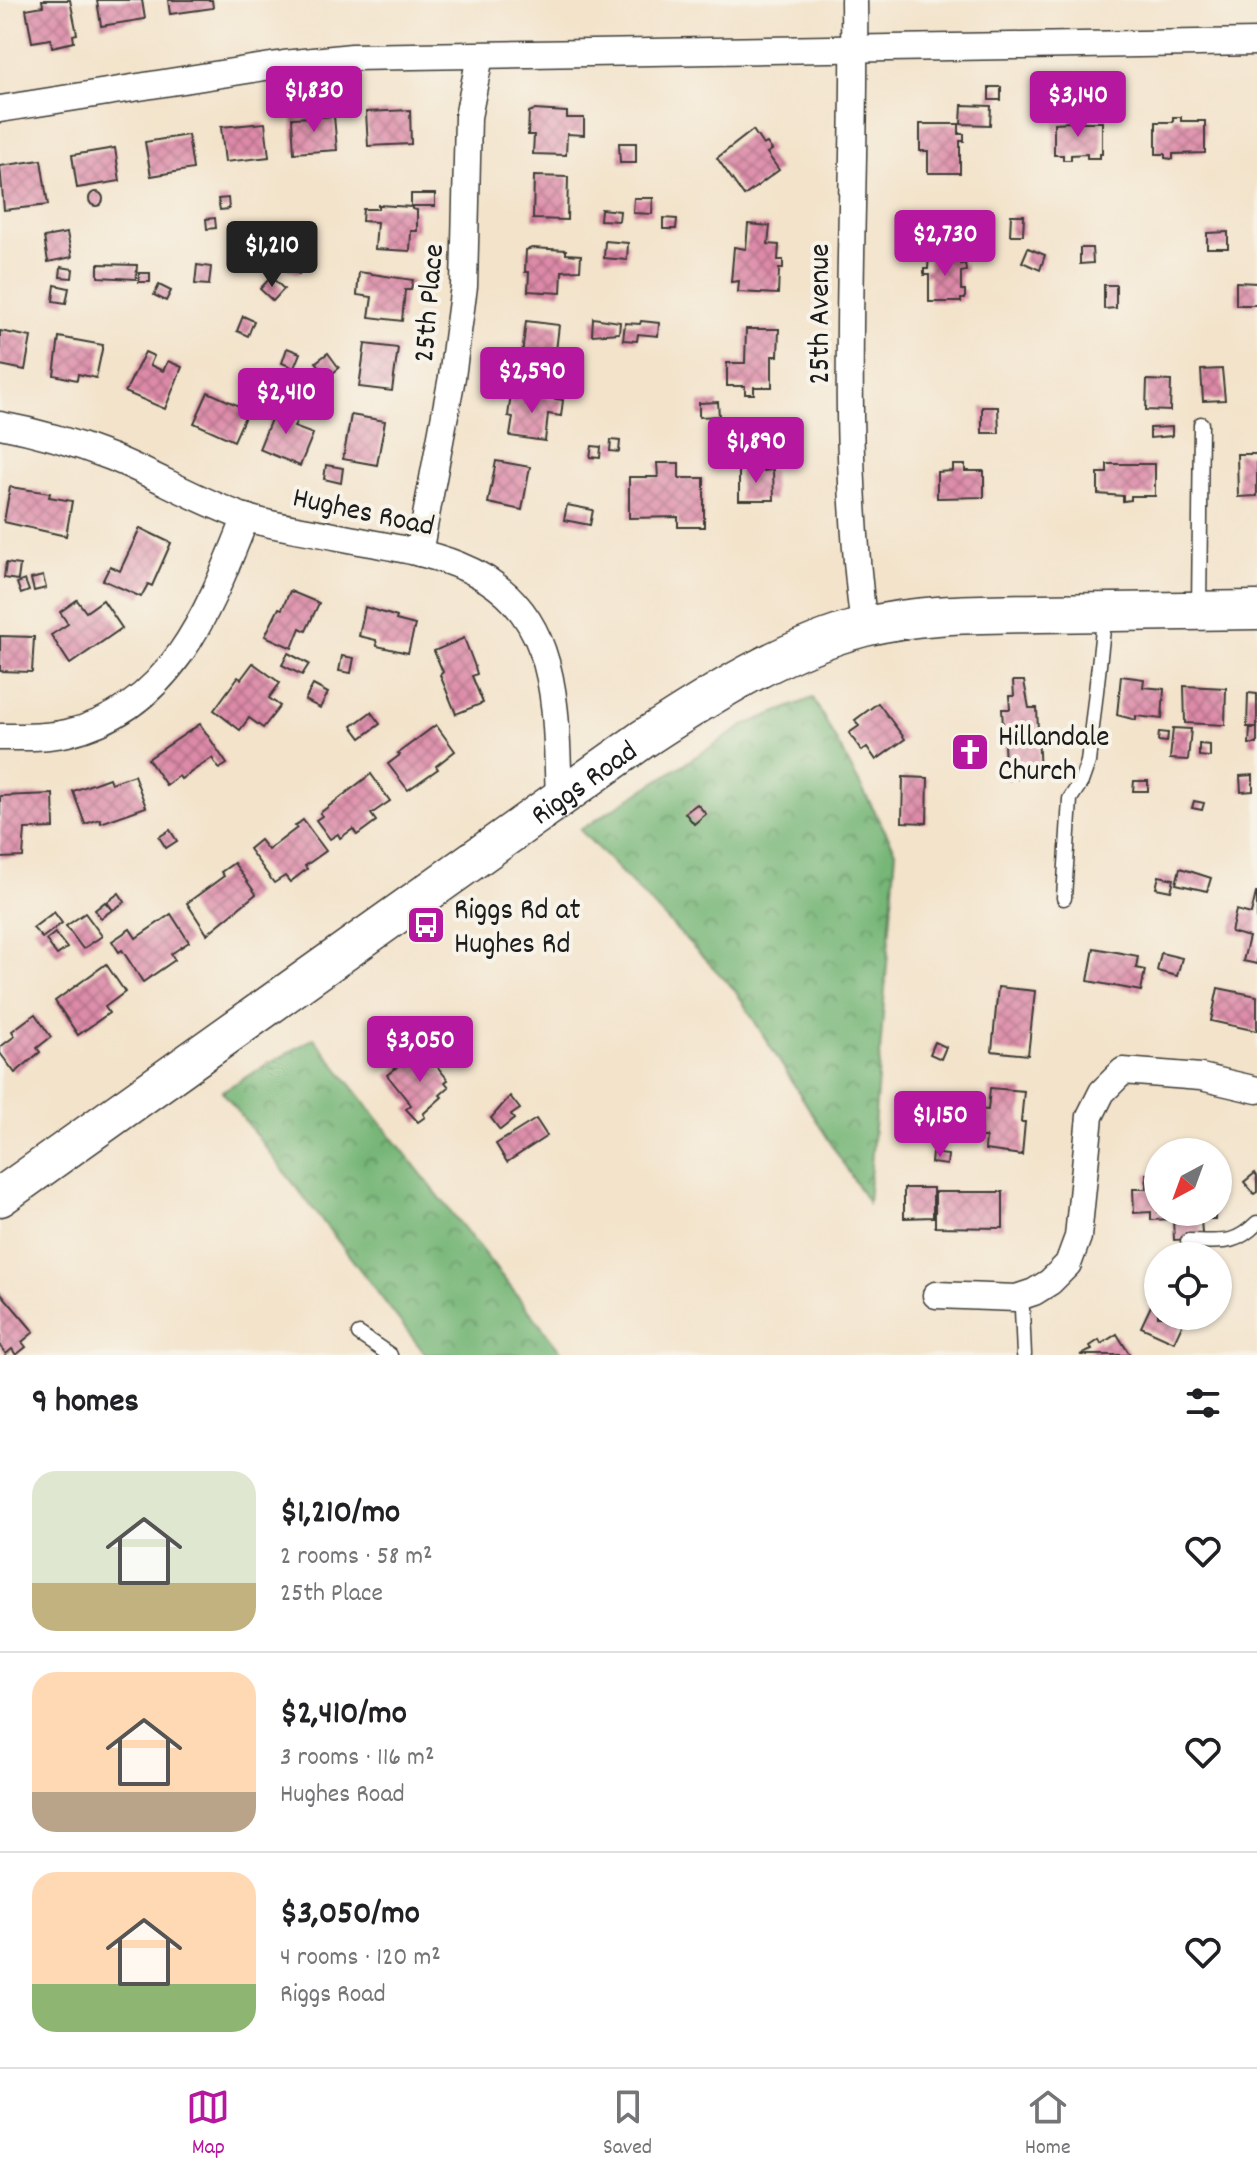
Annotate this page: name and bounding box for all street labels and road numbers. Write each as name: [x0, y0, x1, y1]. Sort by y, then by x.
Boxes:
street label: 25th Place: [405, 242, 458, 364]
street label: 25th Avenue: [801, 244, 844, 384]
street label: Hughes Road: [288, 478, 438, 550]
street label: Riggs Road: [524, 732, 648, 838]

